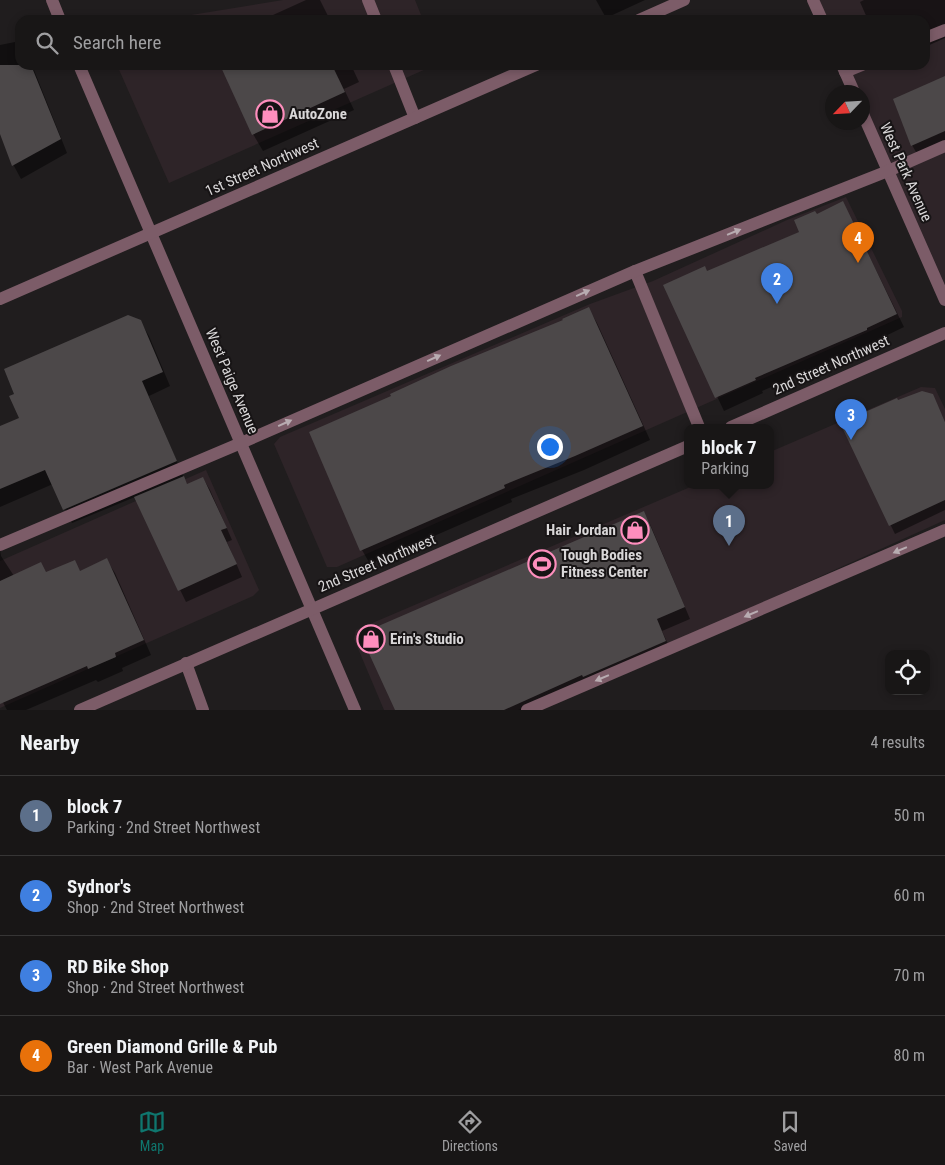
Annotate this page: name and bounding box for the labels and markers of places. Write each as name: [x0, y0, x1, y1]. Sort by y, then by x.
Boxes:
shop icon: AutoZone: [255, 99, 285, 129]
place label: AutoZone: [289, 105, 347, 123]
pin: 4: [842, 222, 874, 263]
pin: 2: [761, 263, 793, 304]
pin: 3: [835, 399, 867, 440]
pin: 1: [713, 505, 745, 546]
shop icon: Hair Jordan: [620, 515, 650, 545]
place label: Hair Jordan: [546, 521, 616, 539]
place label: Tough Bodies Fitness Center: [561, 546, 648, 581]
sports icon: Tough Bodies Fitness Center: [527, 549, 557, 579]
shop icon: Erin's Studio: [356, 624, 386, 654]
place label: Erin's Studio: [390, 630, 464, 648]

